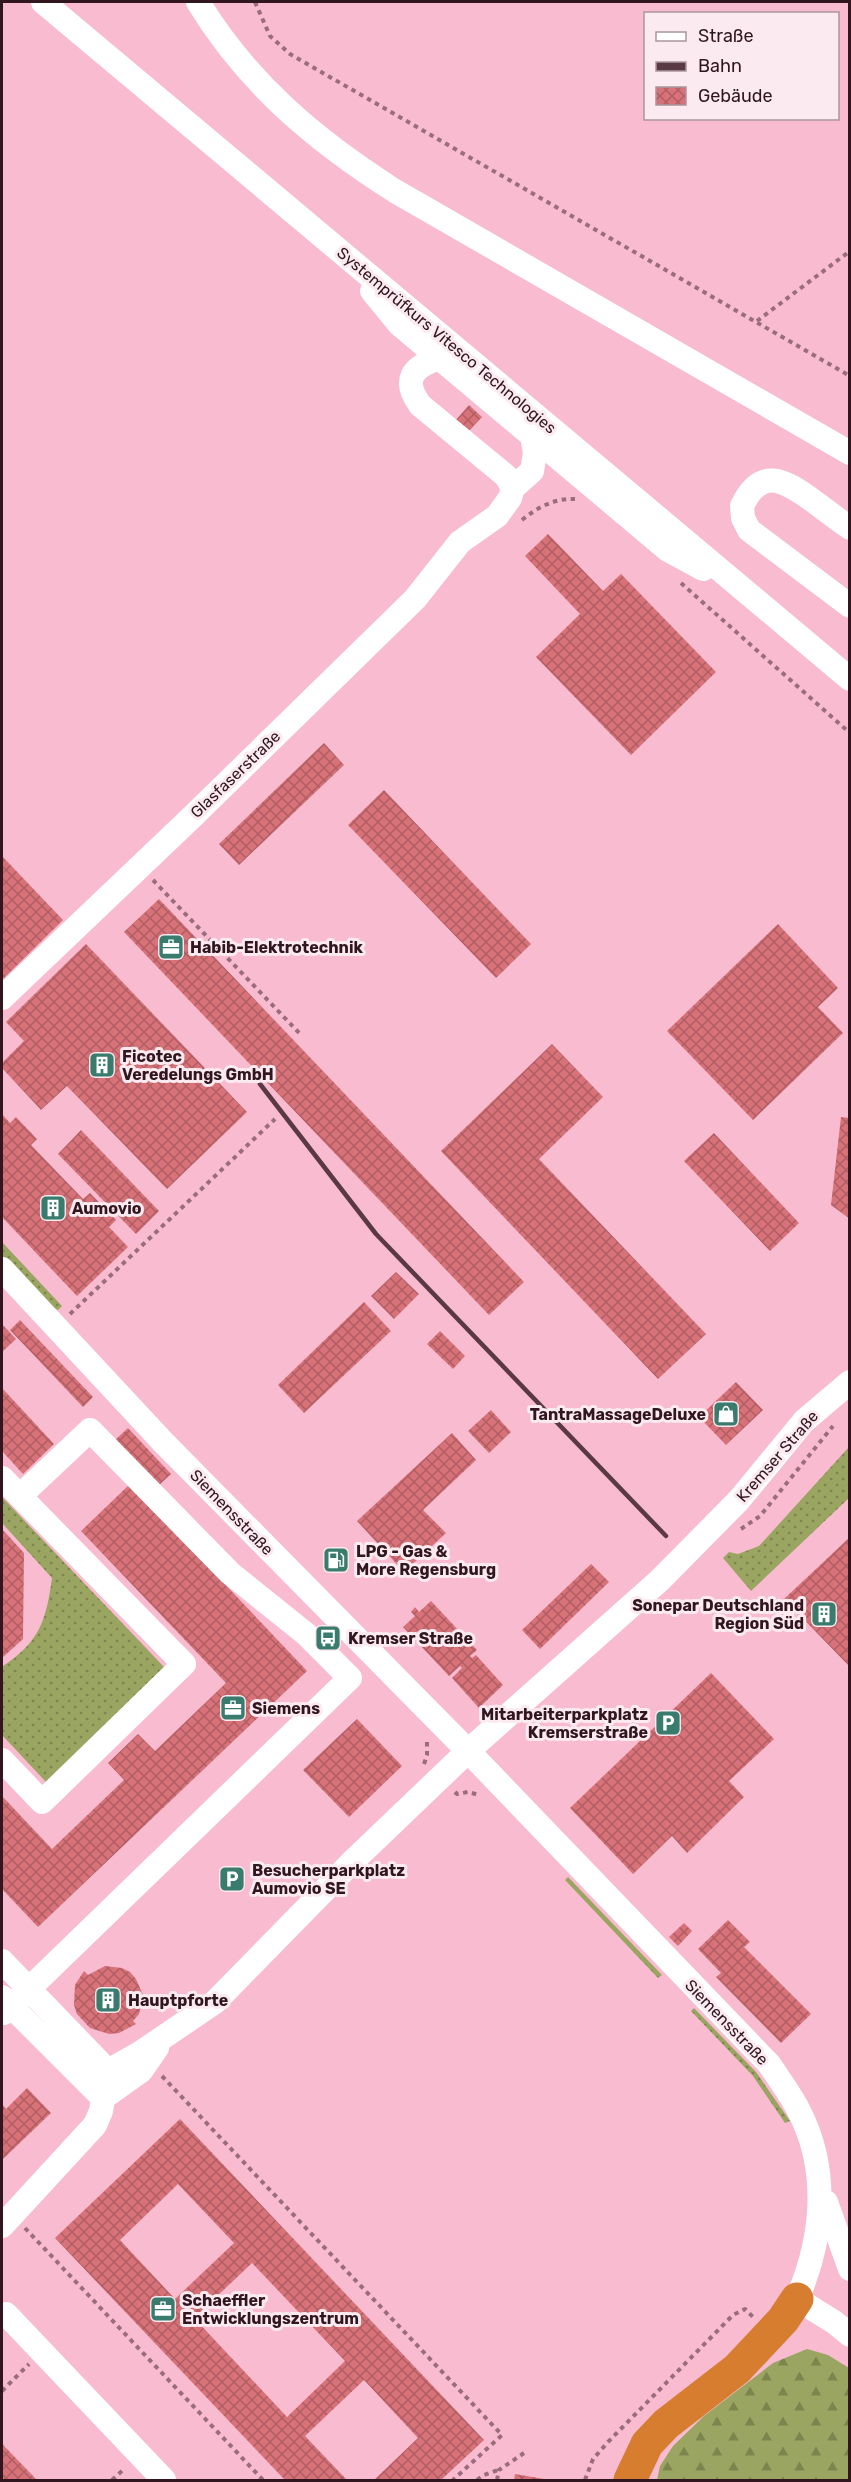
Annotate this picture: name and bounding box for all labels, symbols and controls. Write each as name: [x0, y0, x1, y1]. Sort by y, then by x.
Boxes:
legend: [644, 12, 839, 120]
text: Straße: [698, 25, 754, 47]
text: Bahn: [698, 55, 742, 77]
text: Gebäude: [698, 85, 773, 107]
street label: Systemprüfkurs Vitesco Technologies: [333, 243, 560, 438]
street label: Glasfaserstraße: [187, 727, 284, 822]
office icon: Habib-Elektrotechnik: [156, 932, 186, 962]
place label: Habib-Elektrotechnik: [190, 938, 363, 957]
place label: Ficotec Veredelungs GmbH: [122, 1047, 274, 1084]
building icon: Ficotec Veredelungs GmbH: [87, 1050, 117, 1080]
building icon: Aumovio: [38, 1193, 68, 1223]
place label: Aumovio: [72, 1199, 142, 1218]
shop icon: TantraMassageDeluxe: [711, 1399, 741, 1429]
place label: TantraMassageDeluxe: [530, 1405, 706, 1424]
street label: Kremser Straße: [733, 1407, 822, 1506]
street label: Siemensstraße: [186, 1466, 277, 1559]
place label: LPG - Gas & More Regensburg: [356, 1542, 496, 1579]
fuel station icon: LPG - Gas & More Regensburg: [321, 1545, 351, 1575]
place label: Sonepar Deutschland Region Süd: [632, 1596, 804, 1633]
building icon: Sonepar Deutschland Region Süd: [809, 1599, 839, 1629]
bus stop icon: Kremser Straße: [313, 1623, 343, 1653]
place label: Kremser Straße: [348, 1629, 473, 1648]
office icon: Siemens: [218, 1693, 248, 1723]
place label: Siemens: [252, 1699, 320, 1718]
place label: Mitarbeiterparkplatz Kremserstraße: [481, 1705, 648, 1742]
parking icon: Mitarbeiterparkplatz Kremserstraße: [653, 1708, 683, 1738]
place label: Besucherparkplatz Aumovio SE: [252, 1861, 405, 1898]
parking icon: Besucherparkplatz Aumovio SE: [217, 1864, 247, 1894]
street label: Siemensstraße: [681, 1976, 772, 2069]
building icon: Hauptpforte: [93, 1985, 123, 2015]
place label: Hauptpforte: [128, 1991, 228, 2010]
place label: Schaeffler Entwicklungszentrum: [182, 2291, 359, 2328]
office icon: Schaeffler Entwicklungszentrum: [148, 2294, 178, 2324]

